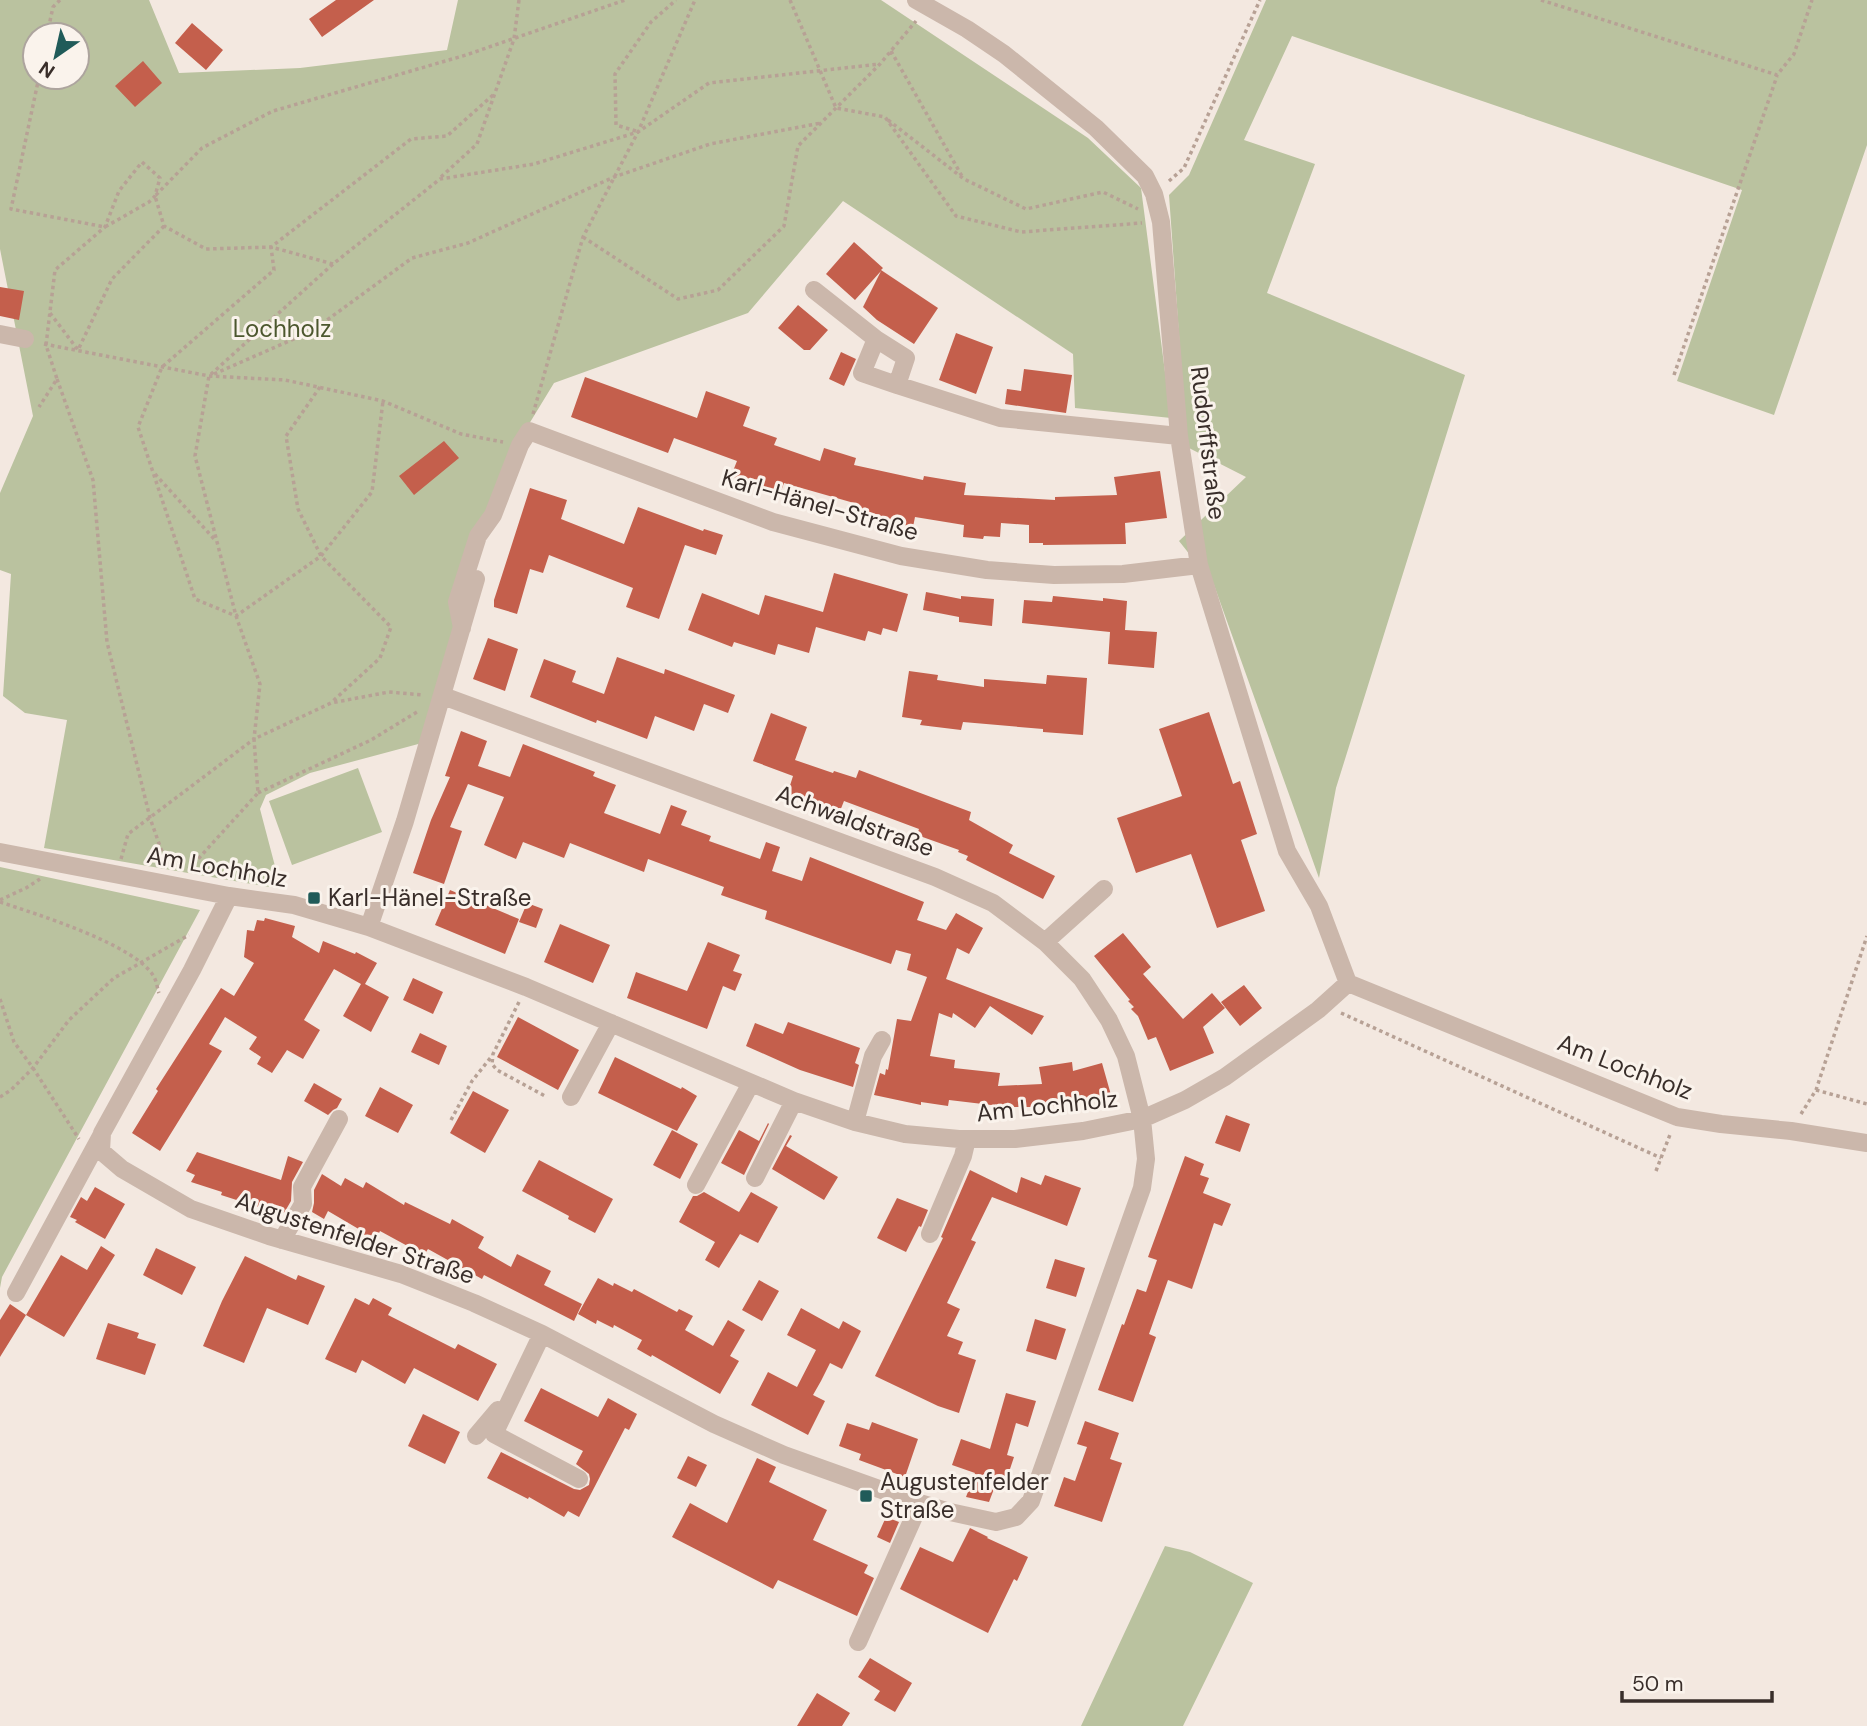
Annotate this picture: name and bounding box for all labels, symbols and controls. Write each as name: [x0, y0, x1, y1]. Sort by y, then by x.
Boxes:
north arrow: [21, 21, 91, 91]
text: N: [34, 55, 60, 84]
park label: Lochholz: [233, 313, 331, 344]
street label: Rudorffstraße: [1184, 365, 1233, 521]
street label: Karl-Hänel-Straße: [718, 462, 922, 547]
street label: Achwaldstraße: [772, 778, 939, 864]
street label: Am Lochholz: [144, 839, 290, 894]
place label: Karl-Hänel-Straße: [328, 882, 531, 913]
marker: Karl-Hänel-Straße: [306, 890, 322, 906]
street label: Am Lochholz: [1553, 1027, 1697, 1106]
street label: Am Lochholz: [975, 1083, 1119, 1128]
street label: Augustenfelder Straße: [232, 1184, 479, 1291]
place label: Augustenfelder Straße: [880, 1466, 1049, 1525]
marker: Augustenfelder Straße: [858, 1488, 874, 1504]
scale bar: [1622, 1660, 1772, 1704]
text: 50 m: [1632, 1670, 1683, 1698]

